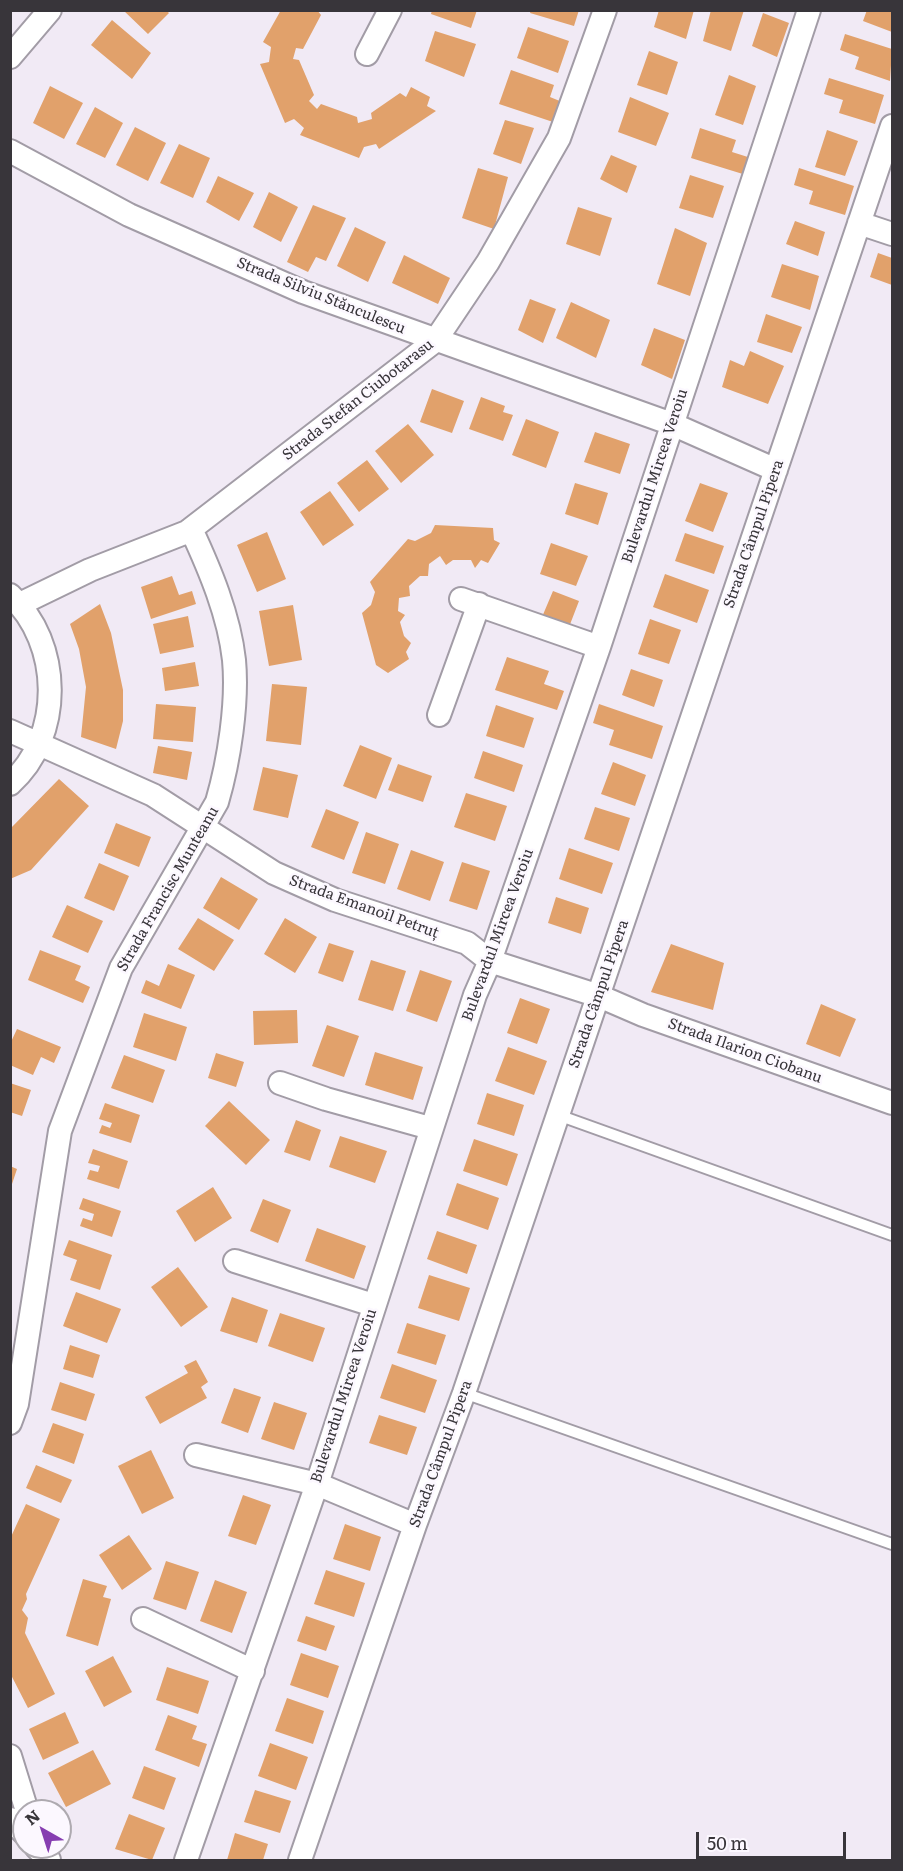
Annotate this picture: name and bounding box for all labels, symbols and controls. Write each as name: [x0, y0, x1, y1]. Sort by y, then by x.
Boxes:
street label: Strada Silviu Stănculescu: [234, 254, 408, 338]
street label: Strada Stefan Ciubotarasu: [279, 336, 437, 464]
street label: Bulevardul Mircea Veroiu: [618, 386, 692, 566]
street label: Strada Câmpul Pipera: [720, 458, 788, 610]
street label: Strada Francisc Munteanu: [113, 803, 223, 975]
street label: Bulevardul Mircea Veroiu: [458, 846, 538, 1024]
street label: Strada Emanoil Petruț: [287, 871, 441, 943]
street label: Strada Câmpul Pipera: [565, 918, 633, 1070]
street label: Strada Ilarion Ciobanu: [666, 1015, 824, 1087]
street label: Bulevardul Mircea Veroiu: [307, 1306, 381, 1486]
street label: Strada Câmpul Pipera: [406, 1378, 476, 1530]
north arrow: [12, 1799, 72, 1859]
text: N: [19, 1803, 45, 1830]
scale bar: [699, 1820, 849, 1858]
text: 50 m: [707, 1829, 748, 1856]

